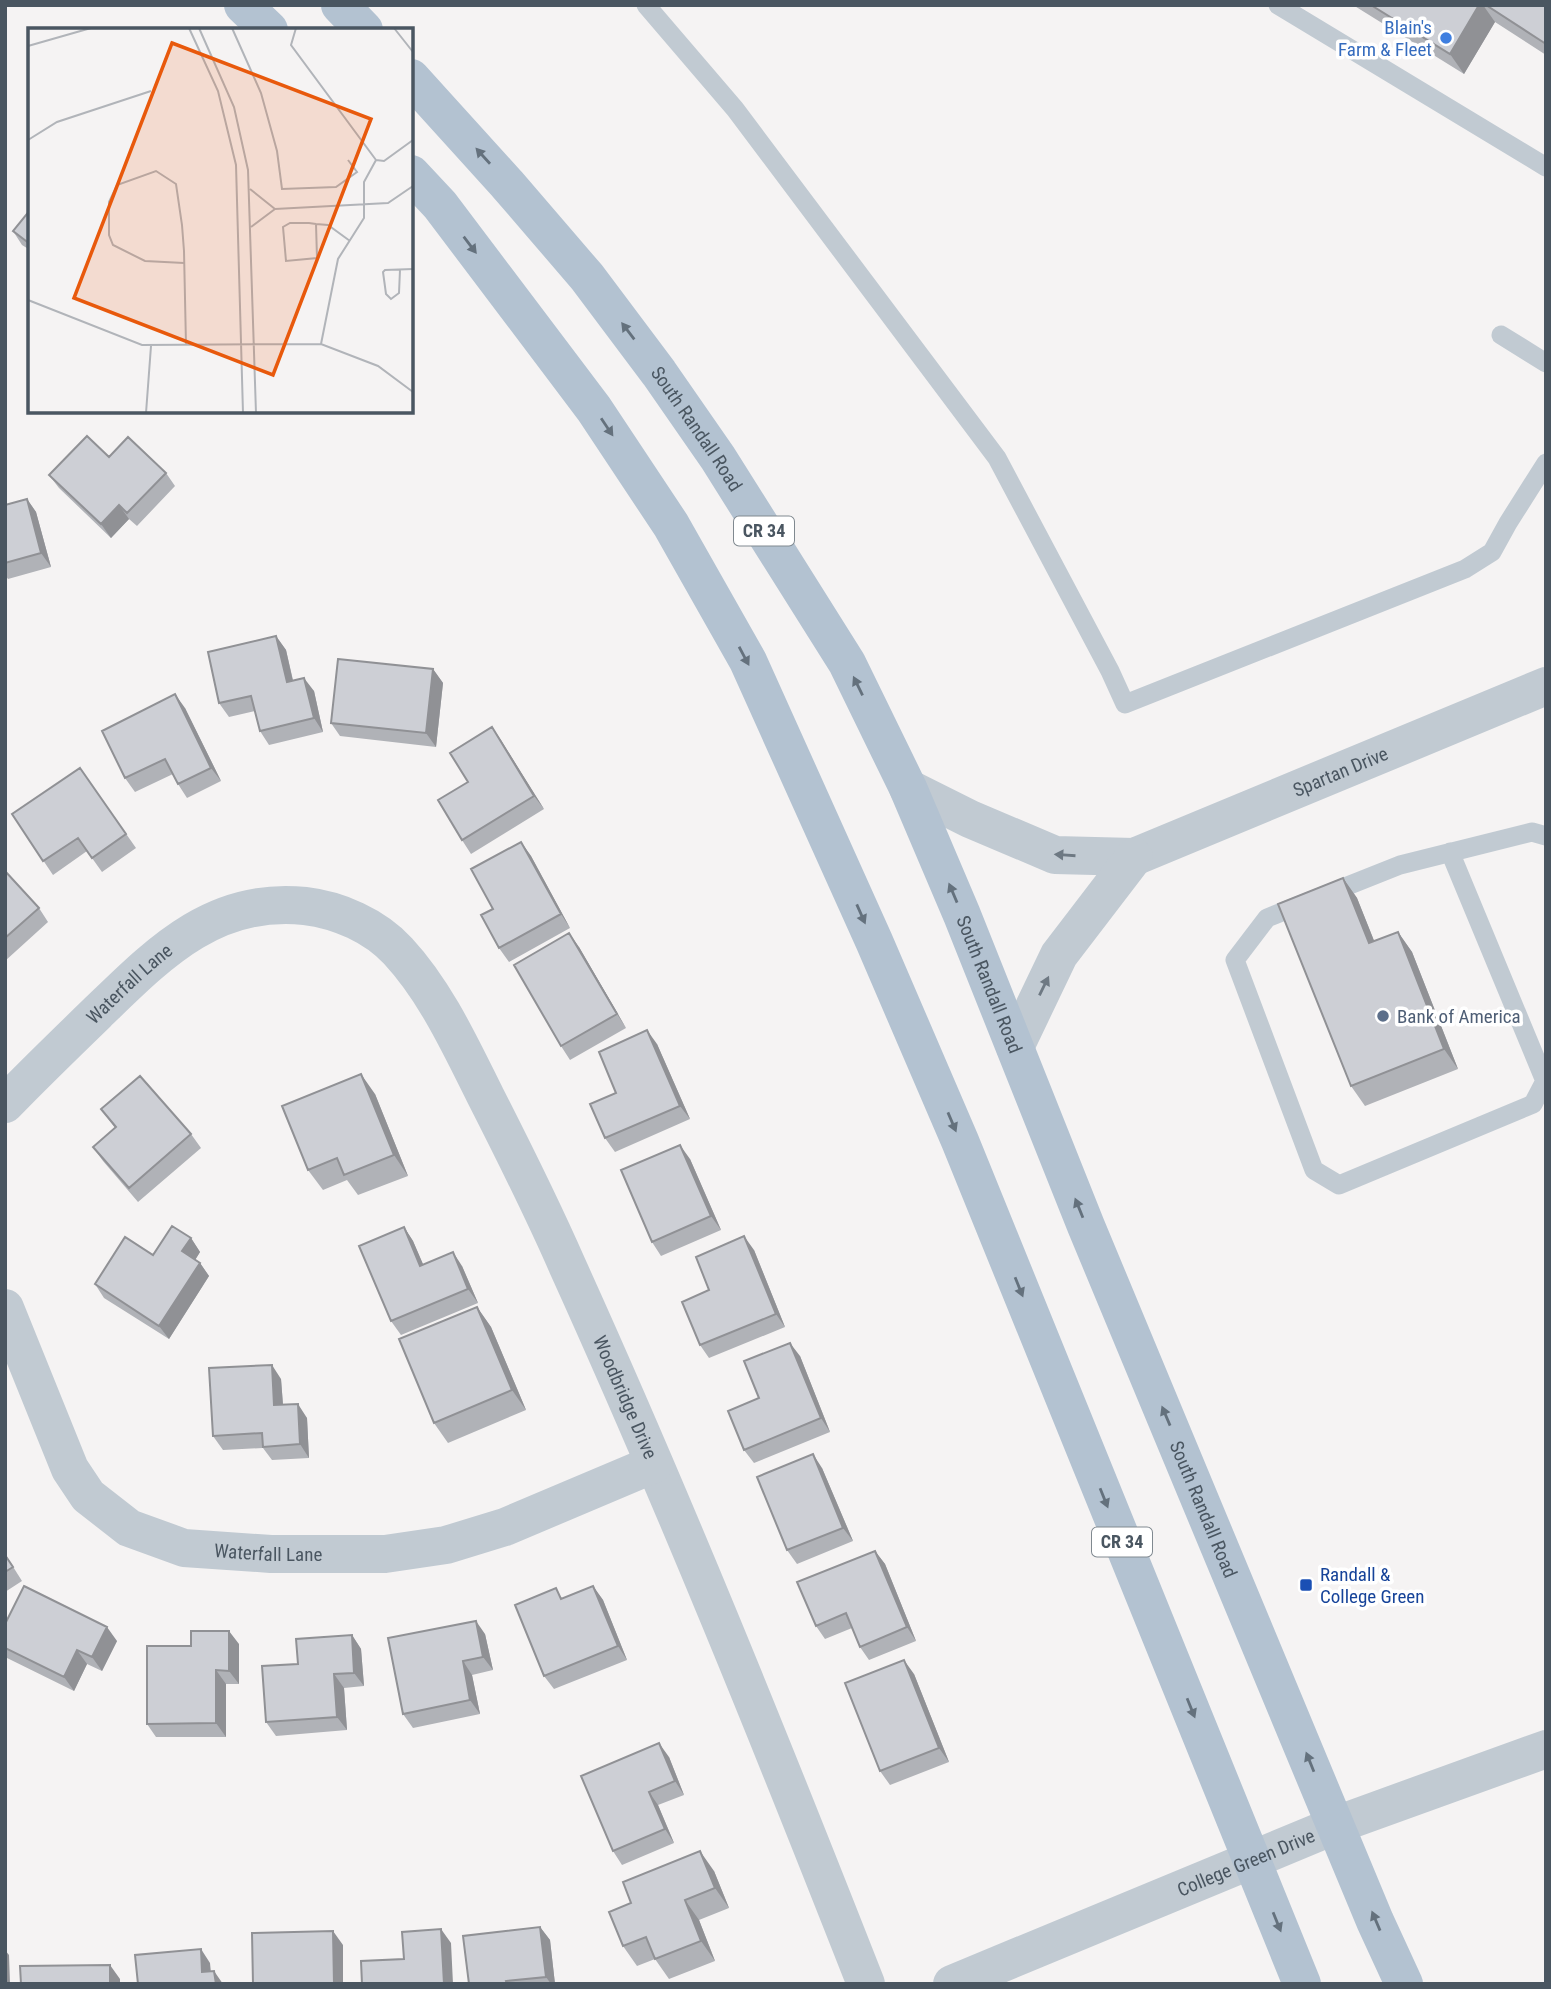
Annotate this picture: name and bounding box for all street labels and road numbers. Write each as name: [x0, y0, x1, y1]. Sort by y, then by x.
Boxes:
street label: South Randall Road: [646, 362, 747, 496]
road number: CR 34: [734, 516, 794, 546]
street label: Spartan Drive: [1289, 742, 1392, 802]
street label: South Randall Road: [951, 912, 1027, 1057]
street label: Waterfall Lane: [82, 939, 177, 1029]
street label: Woodbridge Drive: [588, 1332, 662, 1463]
street label: South Randall Road: [1165, 1438, 1242, 1581]
road number: CR 34: [1092, 1527, 1152, 1556]
street label: Waterfall Lane: [213, 1539, 322, 1566]
street label: College Green Drive: [1174, 1824, 1318, 1902]

